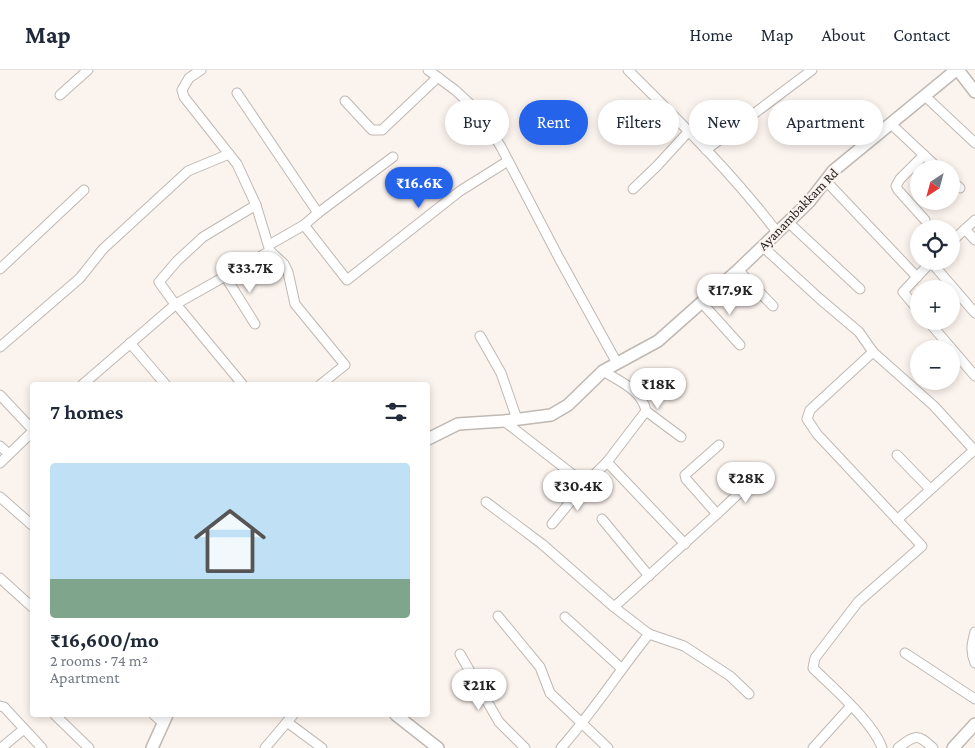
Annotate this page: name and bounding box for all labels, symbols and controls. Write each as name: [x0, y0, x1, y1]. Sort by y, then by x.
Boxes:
text: Map: [25, 21, 71, 48]
text: Home: [690, 25, 733, 45]
text: Map: [761, 25, 793, 45]
text: About: [821, 25, 865, 45]
text: Contact: [893, 25, 950, 45]
chip: Buy: [445, 100, 509, 145]
chip: Rent: [519, 100, 588, 145]
chip: Filters: [598, 100, 679, 145]
chip: New: [689, 100, 758, 145]
chip: Apartment: [768, 100, 883, 145]
north arrow: [910, 160, 960, 210]
map controls: [910, 160, 960, 390]
street label: Ayanambakkam Rd: [755, 164, 842, 253]
pin: ₹16.6K: [378, 166, 460, 209]
text: ₹16.6K: [396, 174, 442, 191]
button: locate: [910, 220, 960, 270]
pin: ₹33.7K: [209, 252, 291, 294]
text: ₹33.7K: [227, 259, 273, 276]
pin: ₹17.9K: [689, 274, 771, 316]
button: +: [910, 280, 960, 330]
text: ₹17.9K: [708, 281, 752, 298]
button: −: [910, 340, 960, 390]
pin: ₹18K: [628, 368, 688, 410]
text: ₹18K: [641, 375, 675, 392]
icon: filters: [382, 398, 410, 426]
text: 7 homes: [50, 400, 123, 424]
pin: ₹28K: [716, 462, 776, 504]
text: ₹28K: [728, 469, 764, 486]
pin: ₹30.4K: [537, 470, 619, 512]
text: ₹30.4K: [554, 477, 602, 494]
icon: home: [185, 496, 275, 586]
text: ₹16,600/mo: [50, 628, 159, 652]
text: 2 rooms · 74 m²: [50, 652, 148, 669]
pin: ₹21K: [449, 668, 509, 711]
text: Apartment: [50, 669, 120, 686]
text: ₹21K: [463, 676, 495, 693]

